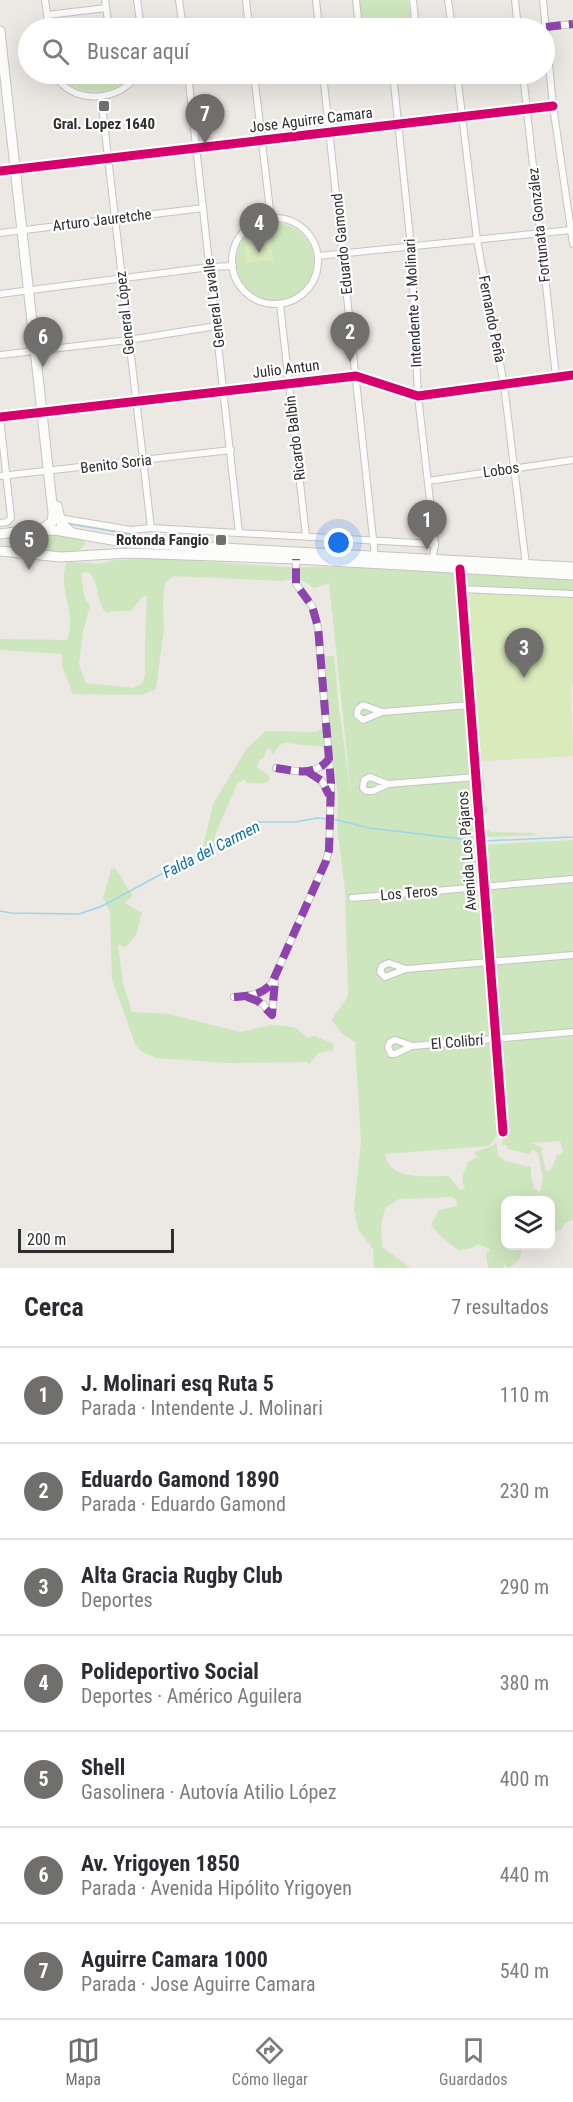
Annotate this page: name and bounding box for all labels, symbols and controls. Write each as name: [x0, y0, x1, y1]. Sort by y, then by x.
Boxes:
search box: [18, 18, 555, 84]
icon: search: [39, 35, 72, 68]
text: Buscar aquí: [87, 39, 190, 64]
pin: 7: [186, 94, 224, 144]
marker: Gral. Lopez 1640: [97, 99, 111, 113]
street label: Jose Aguirre Camara: [248, 104, 374, 136]
place label: Gral. Lopez 1640: [53, 115, 155, 133]
street label: Fortunata González: [524, 167, 554, 283]
street label: Eduardo Gamond: [328, 193, 356, 295]
pin: 4: [240, 204, 278, 253]
street label: Arturo Jauretche: [52, 205, 152, 235]
street label: Intendente J. Molinari: [401, 238, 425, 368]
street label: General Lavalle: [200, 257, 228, 349]
street label: General López: [112, 270, 138, 356]
street label: Fernando Peña: [475, 274, 509, 364]
pin: 2: [330, 312, 370, 362]
pin: 6: [24, 318, 63, 367]
street label: Julio Antun: [252, 356, 320, 382]
street label: Ricardo Balbín: [281, 395, 309, 481]
street label: Benito Soria: [79, 451, 153, 477]
street label: Lobos: [482, 459, 520, 481]
pin: 1: [408, 500, 446, 550]
pin: 5: [9, 520, 48, 570]
your location: [324, 528, 353, 557]
place label: Rotonda Fangio: [116, 531, 209, 549]
marker: Rotonda Fangio: [214, 533, 228, 547]
pin: 3: [504, 628, 544, 678]
street label: Avenida Los Pájaros: [454, 790, 480, 912]
water label: Falda del Carmen: [159, 817, 263, 882]
street label: Los Teros: [380, 882, 439, 904]
street label: El Colibrí: [430, 1031, 486, 1053]
map controls: [501, 1196, 555, 1250]
button: layers: [501, 1196, 555, 1250]
scale bar: [18, 1226, 174, 1254]
text: 200 m: [27, 1230, 66, 1249]
text: Cerca: [24, 1292, 84, 1322]
text: 7 resultados: [451, 1295, 549, 1319]
text: J. Molinari esq Ruta 5: [81, 1371, 274, 1396]
text: 1: [38, 1383, 49, 1407]
text: 110 m: [500, 1383, 549, 1407]
text: Parada · Intendente J. Molinari: [81, 1396, 323, 1420]
text: Eduardo Gamond 1890: [81, 1467, 279, 1492]
text: 2: [38, 1479, 49, 1503]
text: 230 m: [500, 1479, 549, 1503]
text: Parada · Eduardo Gamond: [81, 1492, 286, 1516]
text: Alta Gracia Rugby Club: [81, 1563, 283, 1588]
text: 3: [38, 1575, 49, 1599]
text: 290 m: [500, 1575, 549, 1599]
text: Deportes: [81, 1588, 153, 1612]
text: Polideportivo Social: [81, 1659, 259, 1684]
text: 4: [38, 1671, 49, 1695]
text: 380 m: [500, 1671, 549, 1695]
text: Deportes · Américo Aguilera: [81, 1684, 302, 1708]
text: Shell: [81, 1755, 125, 1780]
text: 5: [38, 1767, 49, 1791]
text: 400 m: [500, 1767, 549, 1791]
text: Gasolinera · Autovía Atilio López: [81, 1780, 337, 1804]
text: Av. Yrigoyen 1850: [81, 1851, 240, 1876]
text: 6: [38, 1863, 49, 1887]
text: 440 m: [500, 1863, 549, 1887]
text: Parada · Avenida Hipólito Yrigoyen: [81, 1876, 352, 1900]
text: Aguirre Camara 1000: [81, 1947, 268, 1972]
text: 7: [38, 1959, 49, 1983]
text: 540 m: [500, 1959, 549, 1983]
text: Parada · Jose Aguirre Camara: [81, 1972, 316, 1996]
tab: Mapa: [66, 2034, 101, 2089]
tab: Cómo llegar: [232, 2034, 308, 2089]
tab: Guardados: [439, 2034, 507, 2089]

